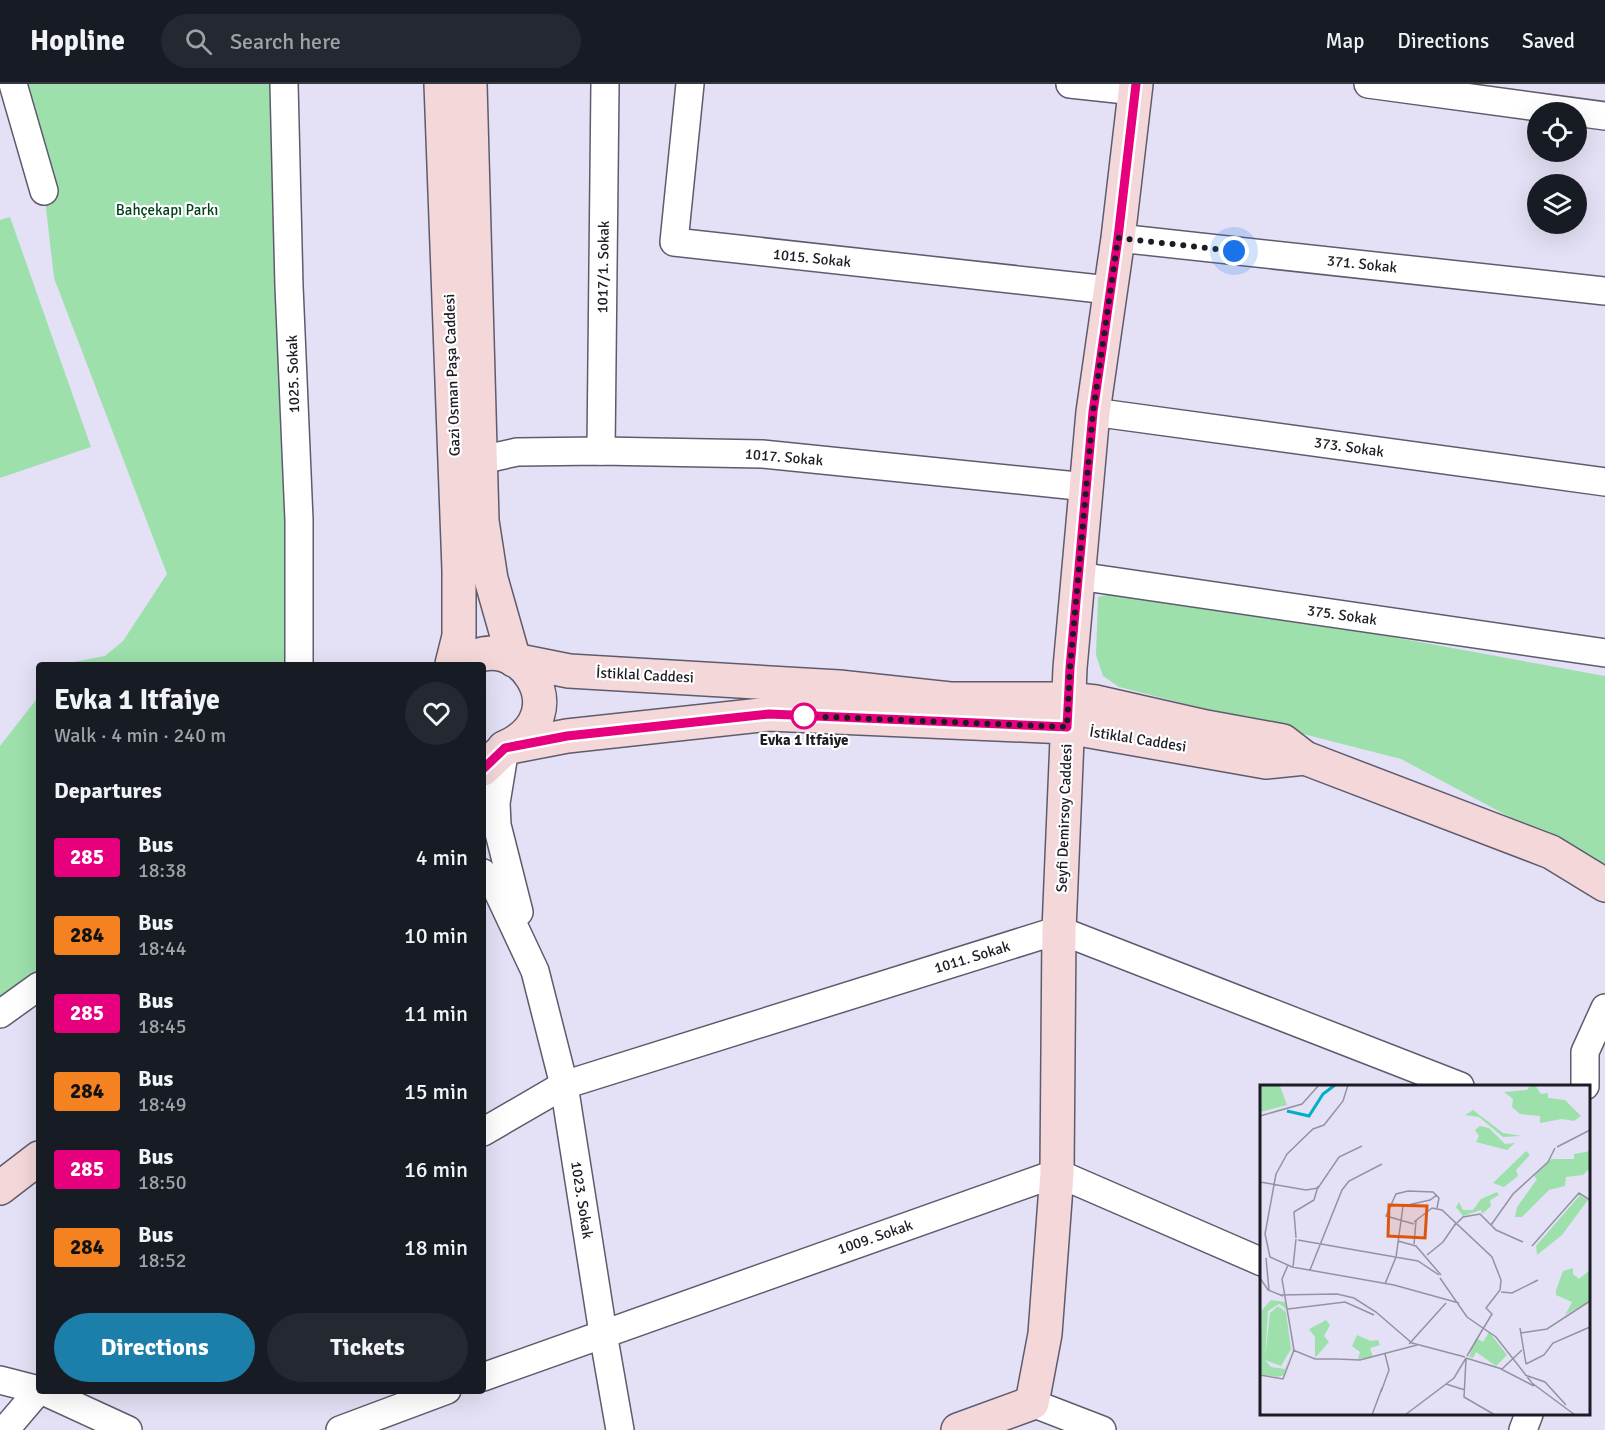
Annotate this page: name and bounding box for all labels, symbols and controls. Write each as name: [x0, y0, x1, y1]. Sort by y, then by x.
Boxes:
search box: [161, 14, 581, 68]
text: Hopline: [30, 24, 125, 58]
icon: search: [182, 25, 215, 58]
text: Search here: [230, 28, 341, 55]
text: Map: [1326, 28, 1364, 54]
text: Directions: [1397, 28, 1489, 54]
text: Saved: [1522, 28, 1575, 54]
map controls: [1527, 102, 1587, 234]
button: locate: [1527, 102, 1587, 162]
button: layers: [1527, 174, 1587, 234]
park label: Bahçekapı Parkı: [116, 201, 218, 219]
street label: 1017/1. Sokak: [593, 220, 613, 314]
your location: [1219, 236, 1249, 266]
street label: 1015. Sokak: [772, 245, 852, 271]
street label: 371. Sokak: [1326, 251, 1398, 277]
street label: Gazi Osman Paşa Caddesi: [440, 293, 464, 457]
street label: 1025. Sokak: [283, 334, 303, 414]
street label: 373. Sokak: [1313, 433, 1386, 461]
street label: 1017. Sokak: [744, 445, 824, 469]
street label: 375. Sokak: [1306, 601, 1379, 629]
street label: İstiklal Caddesi: [596, 663, 694, 687]
button: heart: [405, 682, 468, 745]
text: Evka 1 Itfaiye: [54, 683, 220, 717]
marker: Evka 1 Itfaiye: [791, 703, 817, 729]
street label: İstiklal Caddesi: [1088, 722, 1188, 756]
text: Walk · 4 min · 240 m: [54, 723, 226, 748]
place label: Evka 1 Itfaiye: [760, 731, 848, 749]
street label: Seyfi Demirsoy Caddesi: [1052, 743, 1076, 893]
text: Departures: [54, 777, 162, 804]
text: Bus: [138, 831, 173, 858]
text: 285: [70, 844, 104, 870]
text: 4 min: [416, 844, 468, 871]
text: 18:38: [138, 858, 187, 883]
text: Bus: [138, 909, 173, 936]
text: 284: [70, 922, 104, 948]
text: 10 min: [404, 922, 468, 949]
text: 18:44: [138, 936, 187, 961]
street label: 1011. Sokak: [932, 937, 1013, 977]
text: Bus: [138, 987, 173, 1014]
text: 285: [70, 1000, 104, 1026]
text: 11 min: [404, 1000, 468, 1027]
text: 18:45: [138, 1014, 187, 1039]
text: Bus: [138, 1065, 173, 1092]
text: 284: [70, 1078, 104, 1104]
text: 15 min: [404, 1078, 468, 1105]
inset map: [1260, 1085, 1590, 1415]
text: 18:49: [138, 1092, 187, 1117]
text: Bus: [138, 1143, 173, 1170]
text: 285: [70, 1156, 104, 1182]
text: 16 min: [404, 1156, 468, 1183]
street label: 1023. Sokak: [567, 1160, 597, 1241]
text: 18:50: [138, 1170, 187, 1195]
street label: 1009. Sokak: [835, 1216, 915, 1258]
text: Bus: [138, 1221, 173, 1248]
text: 284: [70, 1234, 104, 1260]
text: 18 min: [404, 1234, 468, 1261]
text: 18:52: [138, 1248, 187, 1273]
button: Directions: [54, 1313, 255, 1382]
button: Tickets: [267, 1313, 468, 1382]

